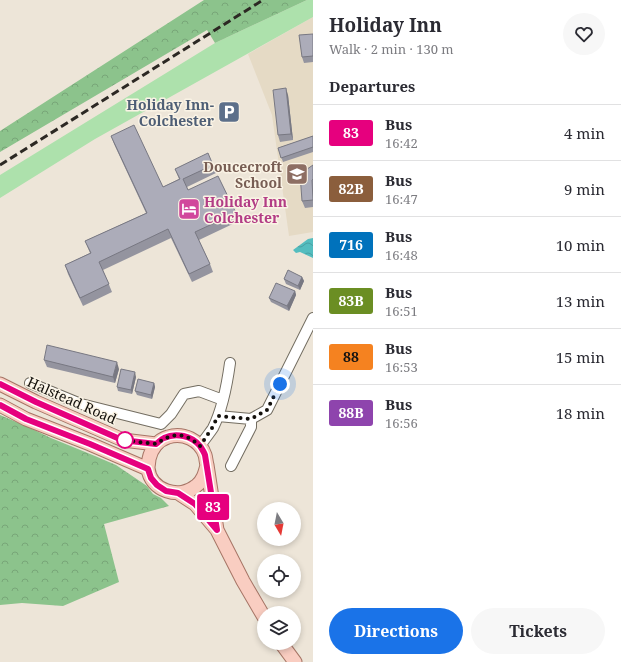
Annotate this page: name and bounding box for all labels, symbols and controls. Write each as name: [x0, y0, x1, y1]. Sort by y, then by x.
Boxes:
text: Holiday Inn: [329, 12, 442, 38]
button: heart: [563, 13, 605, 55]
text: Walk · 2 min · 130 m: [329, 40, 454, 58]
text: Departures: [329, 76, 415, 96]
place label: Holiday Inn- Colchester: [127, 95, 215, 130]
parking icon: Holiday Inn- Colchester: [216, 99, 242, 125]
text: Bus: [385, 114, 412, 134]
text: 83: [343, 123, 359, 142]
text: 4 min: [564, 123, 605, 143]
text: 16:42: [385, 134, 418, 152]
place label: Doucecroft School: [203, 157, 282, 192]
school or university icon: Doucecroft School: [284, 161, 310, 187]
text: Bus: [385, 170, 412, 190]
text: 82B: [338, 179, 364, 198]
text: 9 min: [564, 179, 605, 199]
text: 16:47: [385, 190, 418, 208]
place label: Holiday Inn Colchester: [204, 192, 287, 227]
hotel icon: Holiday Inn Colchester: [176, 196, 202, 222]
text: Bus: [385, 226, 412, 246]
text: 716: [339, 235, 363, 254]
text: 10 min: [556, 235, 605, 255]
text: 16:48: [385, 246, 418, 264]
text: Bus: [385, 282, 412, 302]
text: 83B: [338, 291, 364, 310]
text: 13 min: [556, 291, 605, 311]
text: 16:51: [385, 302, 418, 320]
text: Bus: [385, 338, 412, 358]
text: 88: [343, 347, 359, 366]
text: 15 min: [556, 347, 605, 367]
text: 16:53: [385, 358, 418, 376]
street label: Halstead Road: [24, 372, 120, 428]
your location: [270, 374, 290, 394]
text: Bus: [385, 394, 412, 414]
text: 88B: [338, 403, 364, 422]
text: 18 min: [556, 403, 605, 423]
text: 16:56: [385, 414, 418, 432]
unlabelled marker: [116, 431, 134, 449]
line badge: 83: [195, 494, 231, 520]
text: 83: [205, 497, 221, 516]
north arrow: [257, 502, 301, 546]
map controls: [257, 502, 301, 650]
button: locate: [257, 554, 301, 598]
button: layers: [257, 606, 301, 650]
button: Directions: [329, 608, 463, 654]
button: Tickets: [471, 608, 605, 654]

